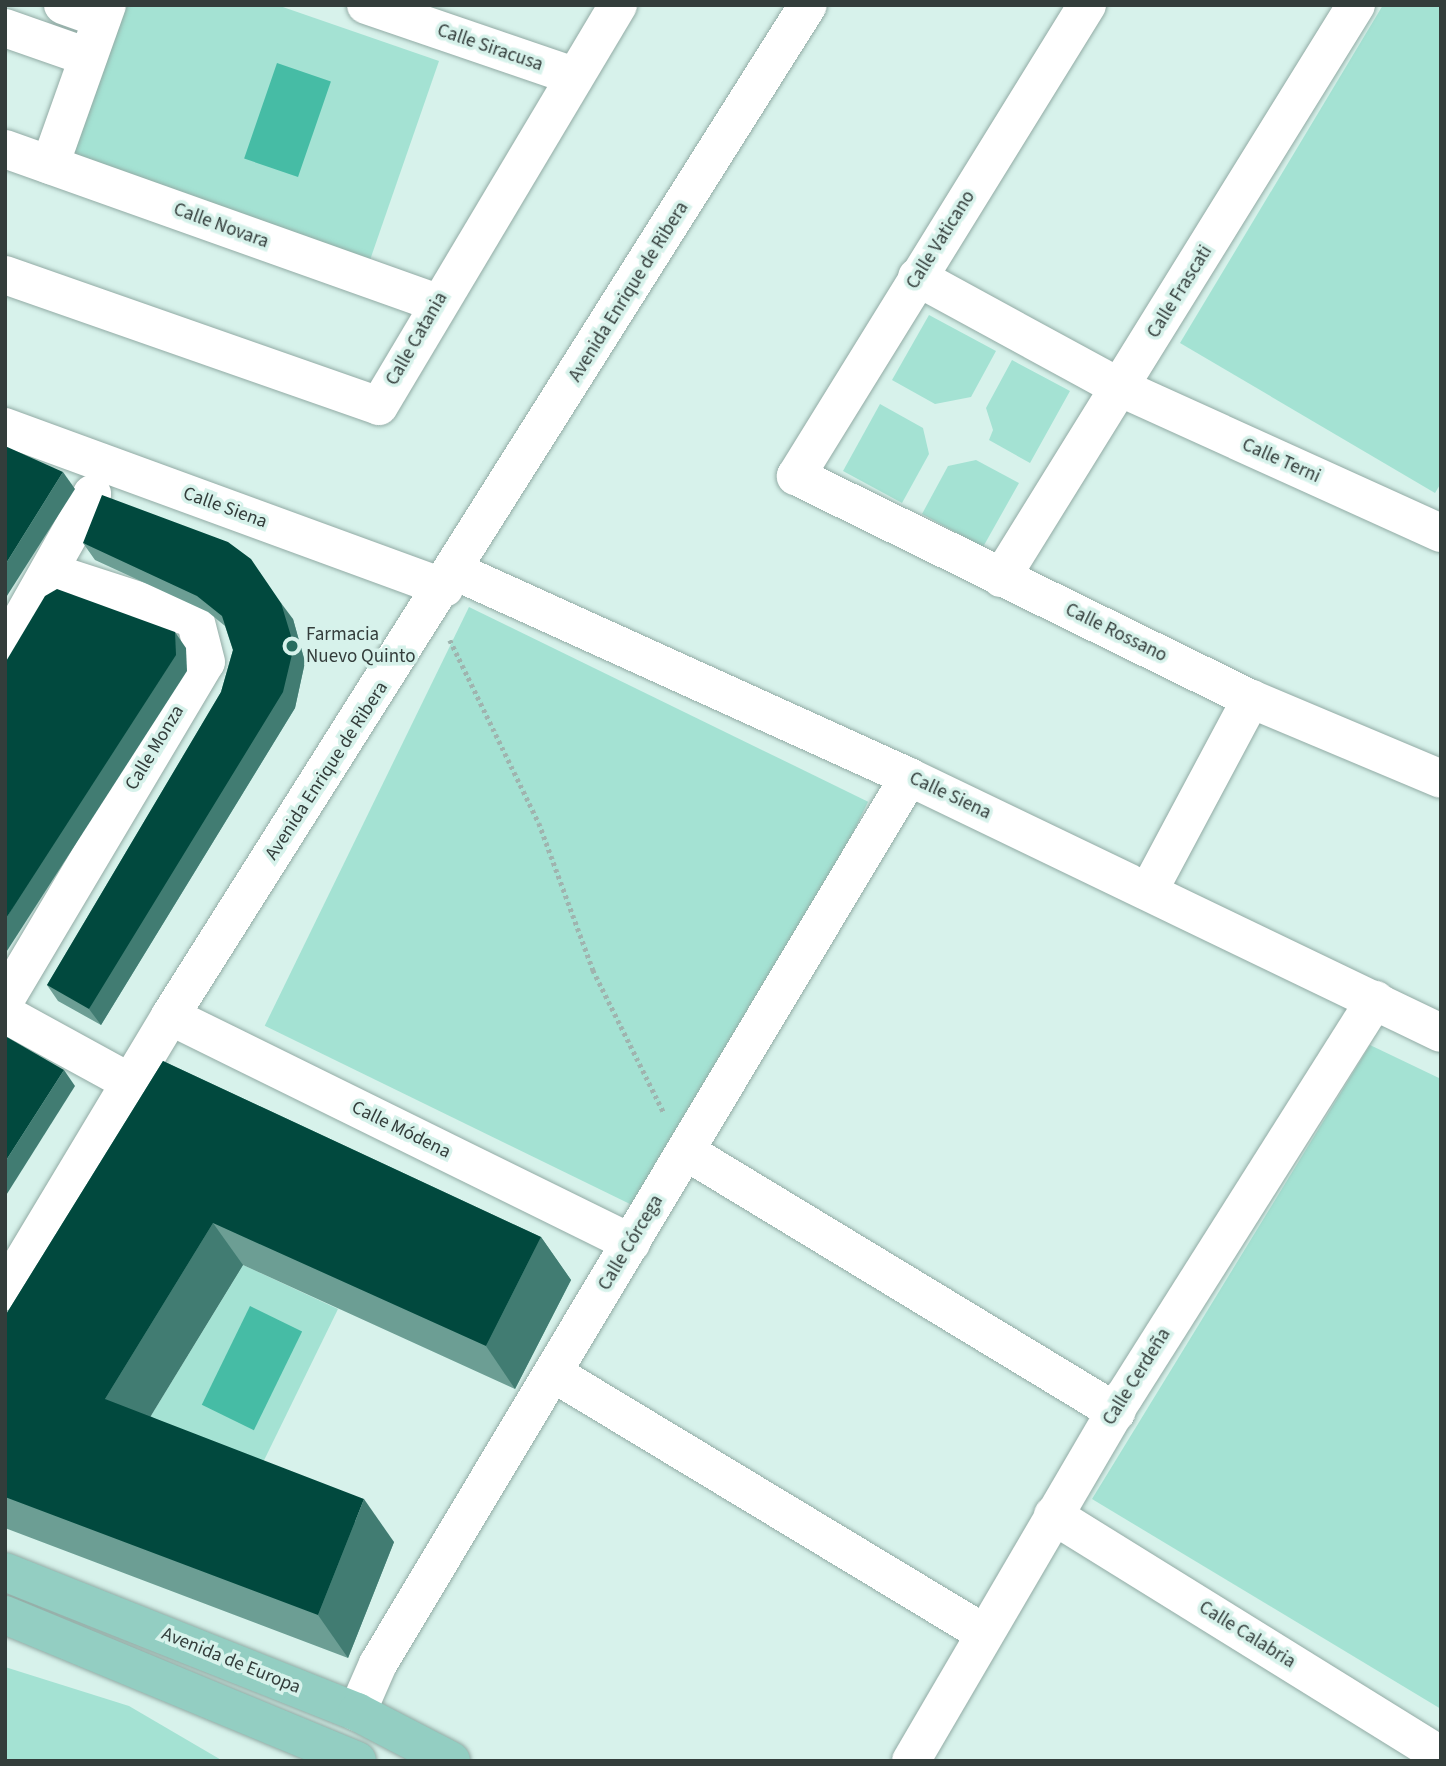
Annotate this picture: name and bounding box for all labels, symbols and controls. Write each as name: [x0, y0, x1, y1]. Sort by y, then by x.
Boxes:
street label: Calle Siracusa: [434, 19, 546, 77]
street label: Calle Vaticano: [902, 187, 980, 293]
street label: Calle Novara: [170, 198, 272, 254]
street label: Avenida Enrique de Ribera: [564, 198, 694, 386]
street label: Calle Frascati: [1143, 241, 1217, 343]
street label: Calle Catania: [381, 288, 453, 390]
street label: Calle Terni: [1238, 434, 1324, 488]
street label: Calle Siena: [180, 482, 270, 534]
street label: Calle Rossano: [1061, 599, 1171, 667]
place label: Farmacia Nuevo Quinto: [306, 624, 416, 668]
marker: Farmacia Nuevo Quinto: [284, 638, 300, 654]
street label: Avenida Enrique de Ribera: [261, 678, 393, 864]
street label: Calle Monza: [121, 701, 189, 795]
street label: Calle Siena: [906, 767, 994, 825]
street label: Calle Módena: [348, 1096, 454, 1164]
street label: Calle Córcega: [594, 1191, 668, 1295]
street label: Calle Cerdeña: [1098, 1324, 1176, 1430]
street label: Calle Calabria: [1195, 1596, 1299, 1674]
street label: Avenida de Europa: [158, 1623, 304, 1699]

